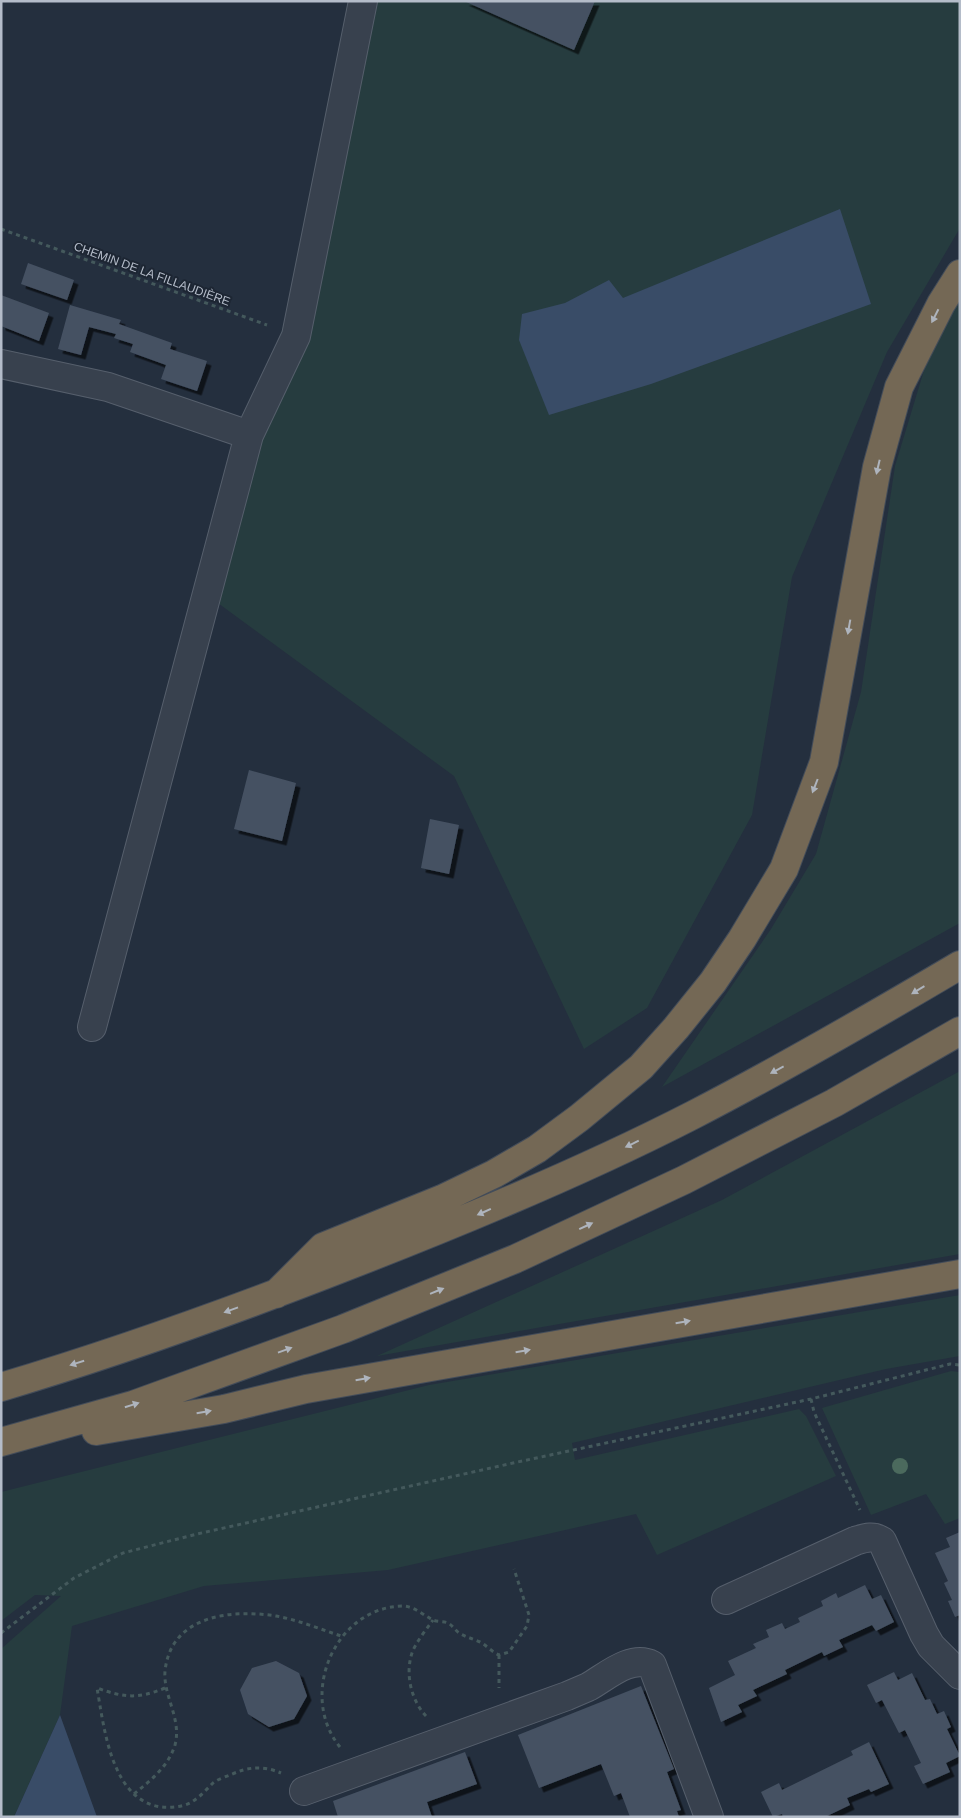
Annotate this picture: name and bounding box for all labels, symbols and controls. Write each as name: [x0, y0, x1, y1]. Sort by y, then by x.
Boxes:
street label: CHEMIN DE LA FILLAUDIÈRE: [72, 238, 232, 309]
one-way arrow: [931, 309, 939, 323]
one-way arrow: [874, 460, 882, 475]
one-way arrow: [844, 619, 852, 635]
one-way arrow: [811, 778, 818, 793]
one-way arrow: [911, 985, 924, 994]
one-way arrow: [769, 1066, 784, 1074]
one-way arrow: [625, 1140, 639, 1148]
one-way arrow: [477, 1208, 491, 1216]
one-way arrow: [578, 1222, 593, 1231]
one-way arrow: [430, 1287, 445, 1295]
one-way arrow: [223, 1307, 238, 1314]
one-way arrow: [676, 1318, 692, 1326]
one-way arrow: [278, 1346, 293, 1353]
one-way arrow: [516, 1346, 532, 1354]
one-way arrow: [69, 1360, 84, 1368]
one-way arrow: [356, 1374, 372, 1382]
one-way arrow: [125, 1400, 140, 1408]
one-way arrow: [197, 1408, 213, 1416]

